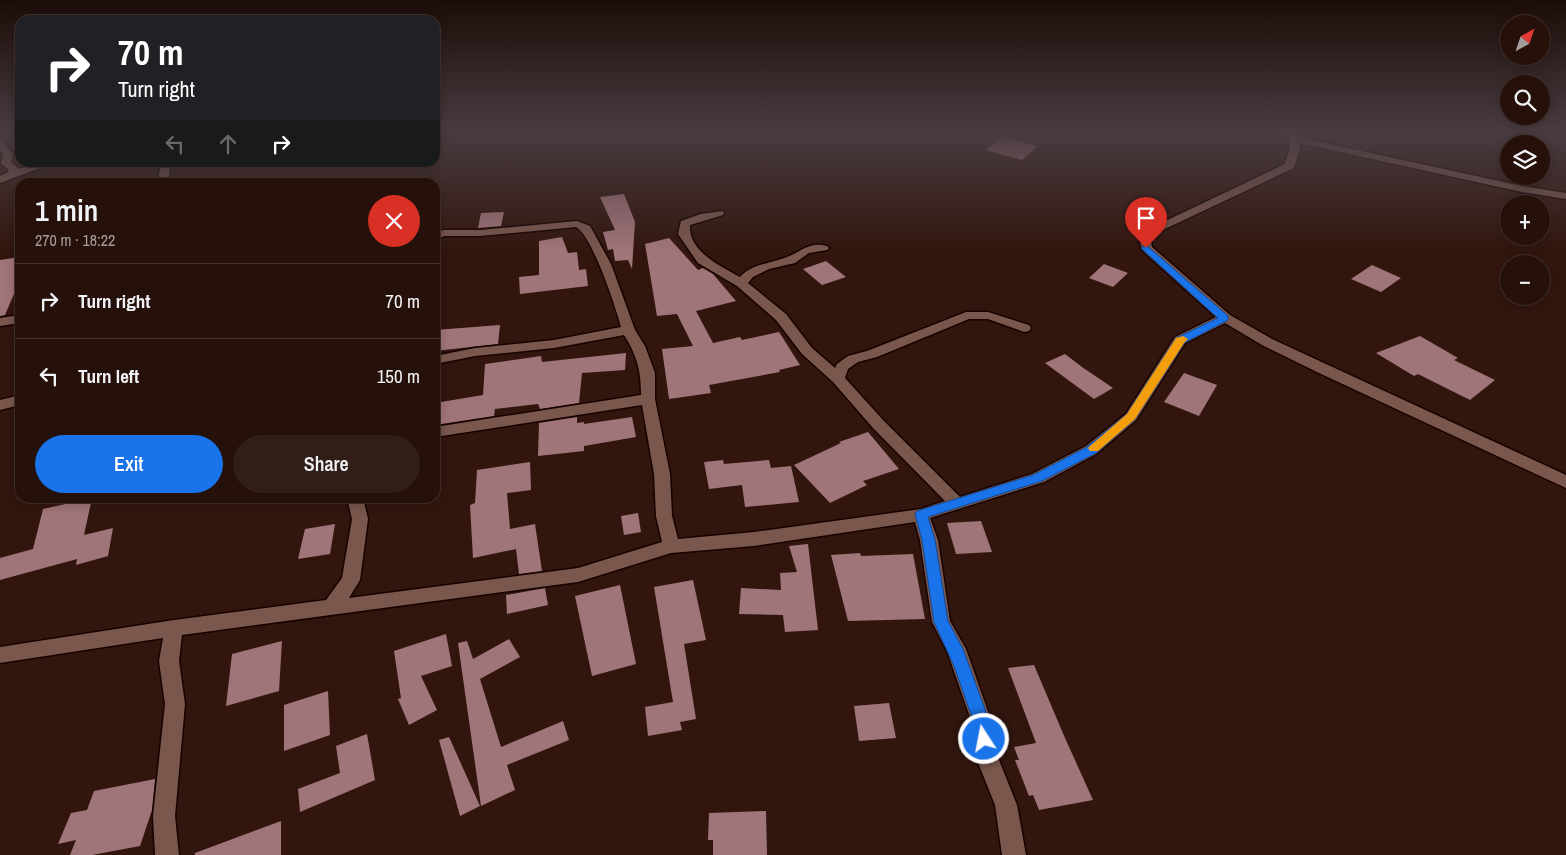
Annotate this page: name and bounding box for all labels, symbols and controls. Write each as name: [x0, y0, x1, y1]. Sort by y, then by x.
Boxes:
north arrow: [1500, 15, 1550, 65]
map controls: [1500, 15, 1550, 305]
text: 70 m: [118, 29, 183, 76]
icon: right: [35, 35, 100, 100]
text: Turn right: [118, 74, 195, 104]
button: search: [1500, 75, 1550, 125]
icon: left: [161, 130, 189, 158]
icon: ahead: [214, 130, 242, 158]
icon: right: [267, 130, 295, 158]
button: layers: [1500, 135, 1550, 185]
text: 1 min: [35, 190, 98, 230]
button: close: [368, 195, 420, 247]
button: +: [1500, 195, 1550, 245]
pin: [1125, 197, 1167, 248]
icon: arrive: [1132, 204, 1160, 232]
text: 270 m · 18:22: [35, 229, 115, 251]
button: −: [1500, 255, 1550, 305]
icon: right: [35, 287, 63, 315]
text: Turn right: [78, 288, 150, 314]
text: 70 m: [385, 288, 420, 314]
icon: left: [35, 362, 63, 390]
text: Turn left: [78, 363, 139, 389]
text: 150 m: [377, 363, 420, 389]
button: Exit: [35, 435, 223, 493]
button: Share: [233, 435, 420, 493]
position arrow: [957, 712, 1009, 764]

